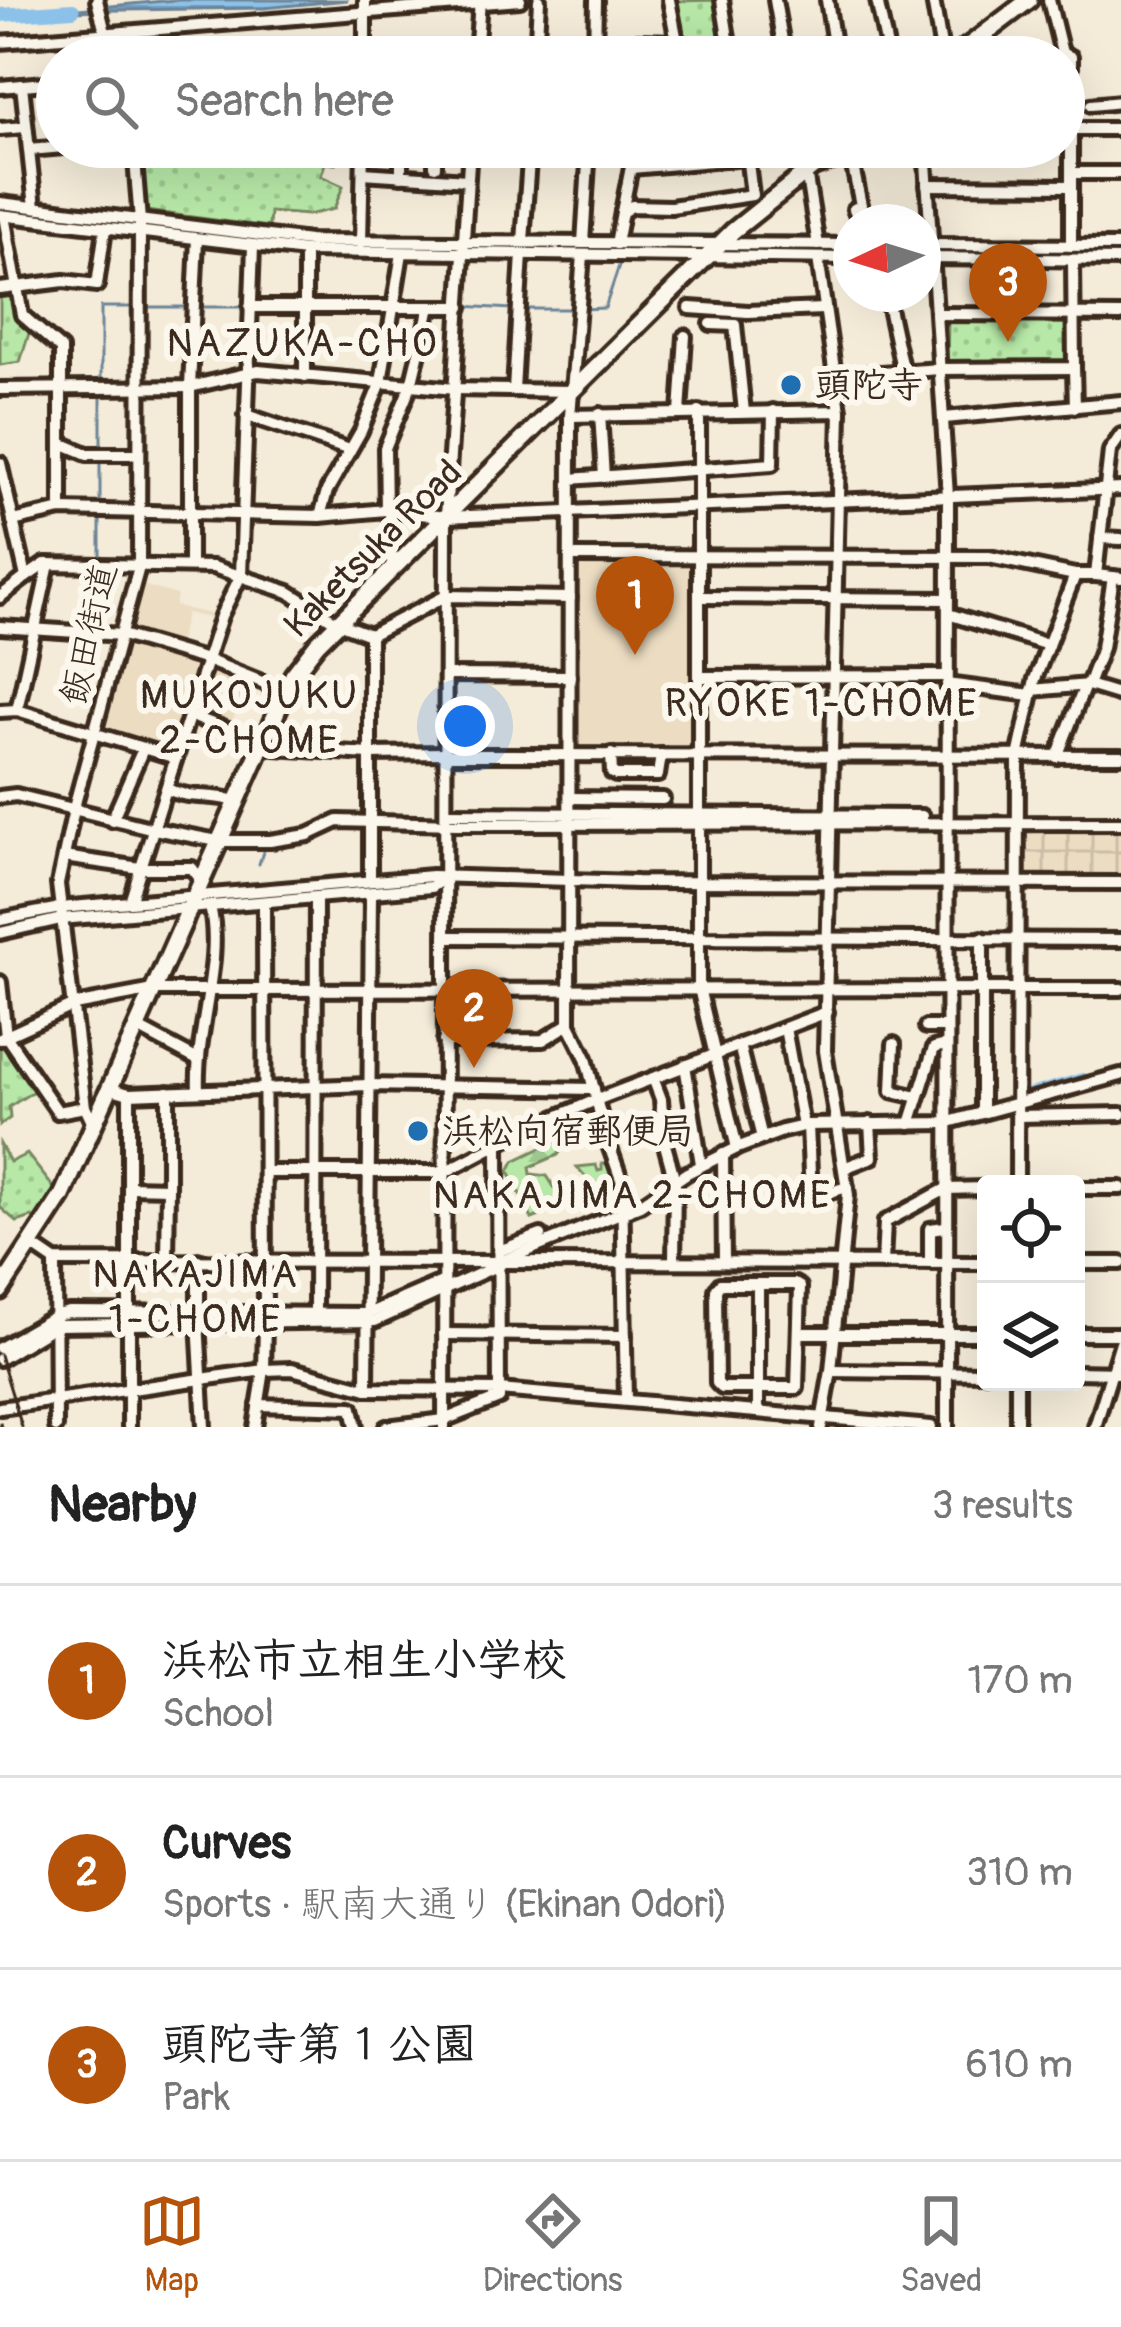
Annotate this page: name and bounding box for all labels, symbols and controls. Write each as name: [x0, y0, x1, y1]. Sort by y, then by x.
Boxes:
search box: [36, 36, 1085, 168]
icon: search: [78, 69, 144, 135]
text: Search here: [174, 74, 394, 130]
north arrow: [833, 204, 941, 312]
pin: 3: [969, 243, 1047, 342]
district label: NAZUKA-CHO: [166, 319, 440, 368]
place label: 頭陀寺: [815, 363, 923, 408]
marker: 頭陀寺: [778, 372, 804, 398]
street label: Kaketsuka Road: [275, 451, 471, 647]
pin: 1: [596, 556, 674, 655]
street label: 飯田街道: [51, 559, 127, 709]
district label: MUKOJUKU 2-CHOME: [140, 671, 360, 765]
district label: RYOKE 1-CHOME: [664, 679, 980, 728]
your location: [435, 696, 495, 756]
pin: 2: [435, 969, 513, 1068]
place label: 浜松向宿郵便局: [442, 1109, 694, 1154]
marker: 浜松向宿郵便局: [405, 1118, 431, 1144]
district label: NAKAJIMA 2-CHOME: [433, 1171, 833, 1220]
map controls: [977, 1175, 1085, 1391]
button: locate: [977, 1175, 1085, 1283]
district label: NAKAJIMA 1-CHOME: [92, 1250, 300, 1344]
button: layers: [977, 1283, 1085, 1391]
text: Nearby: [48, 1473, 196, 1537]
text: 3 results: [932, 1481, 1073, 1530]
text: 浜松市立相生小学校: [162, 1633, 567, 1689]
text: 1: [79, 1656, 95, 1705]
text: 170 m: [967, 1656, 1073, 1705]
text: School: [162, 1689, 274, 1738]
text: Curves: [162, 1816, 291, 1872]
text: 2: [76, 1848, 98, 1897]
text: 310 m: [966, 1848, 1073, 1897]
text: Sports · 駅南大通り (Ekinan Odori): [162, 1880, 728, 1929]
text: 頭陀寺第１公園: [162, 2017, 477, 2073]
text: 3: [76, 2040, 98, 2089]
text: 610 m: [965, 2040, 1073, 2089]
text: Park: [162, 2073, 230, 2122]
tab: Map: [139, 2188, 205, 2301]
tab: Directions: [483, 2188, 623, 2301]
tab: Saved: [900, 2188, 982, 2301]

